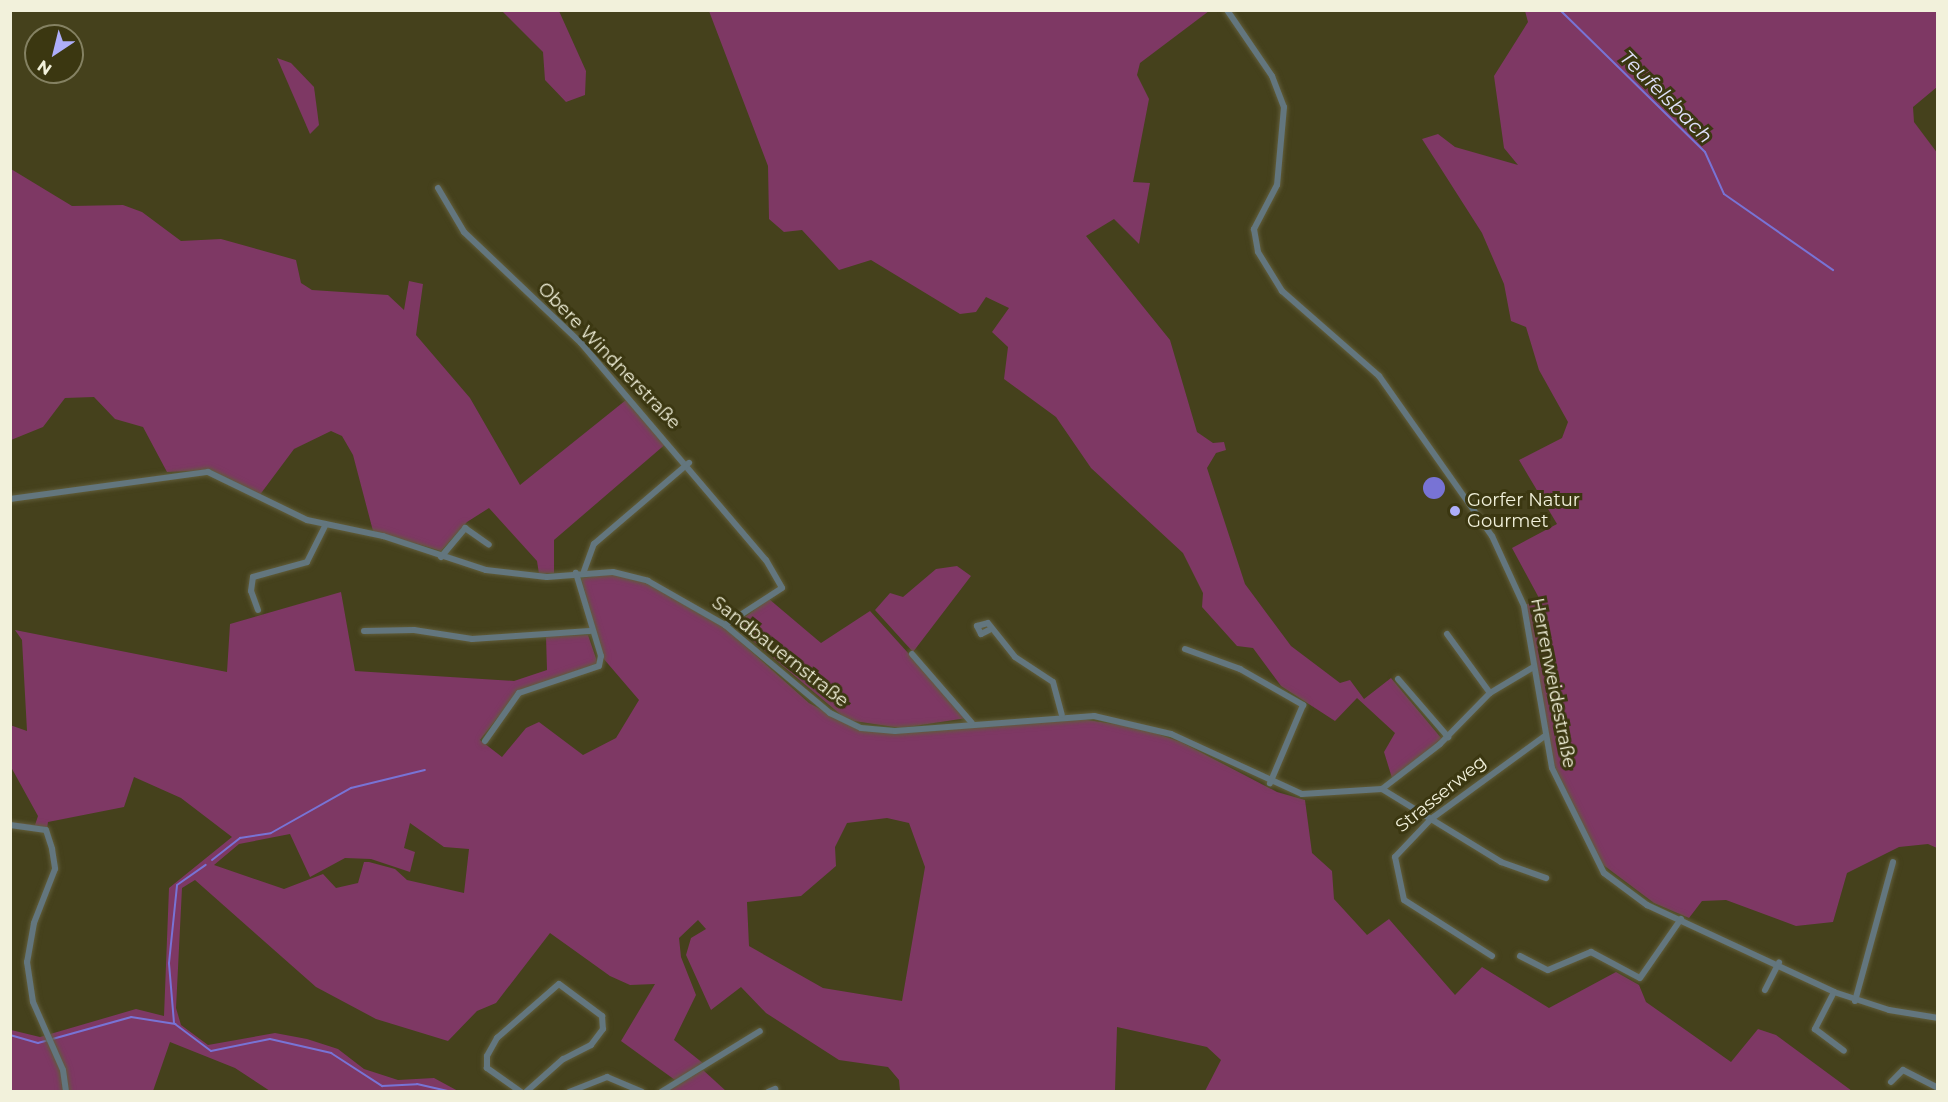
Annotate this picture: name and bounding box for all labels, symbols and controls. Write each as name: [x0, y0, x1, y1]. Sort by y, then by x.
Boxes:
north arrow: [24, 24, 84, 84]
water label: Teufelsbach: [1615, 46, 1717, 148]
text: N: [34, 56, 55, 79]
street label: Obere Windnerstraße: [533, 278, 685, 434]
place label: Gorfer Natur Gourmet: [1467, 490, 1580, 532]
marker: Gorfer Natur Gourmet: [1448, 504, 1462, 518]
street label: Sandbauernstraße: [707, 592, 853, 712]
street label: Herrenweidestraße: [1526, 596, 1580, 770]
street label: Strasserweg: [1391, 751, 1491, 837]

